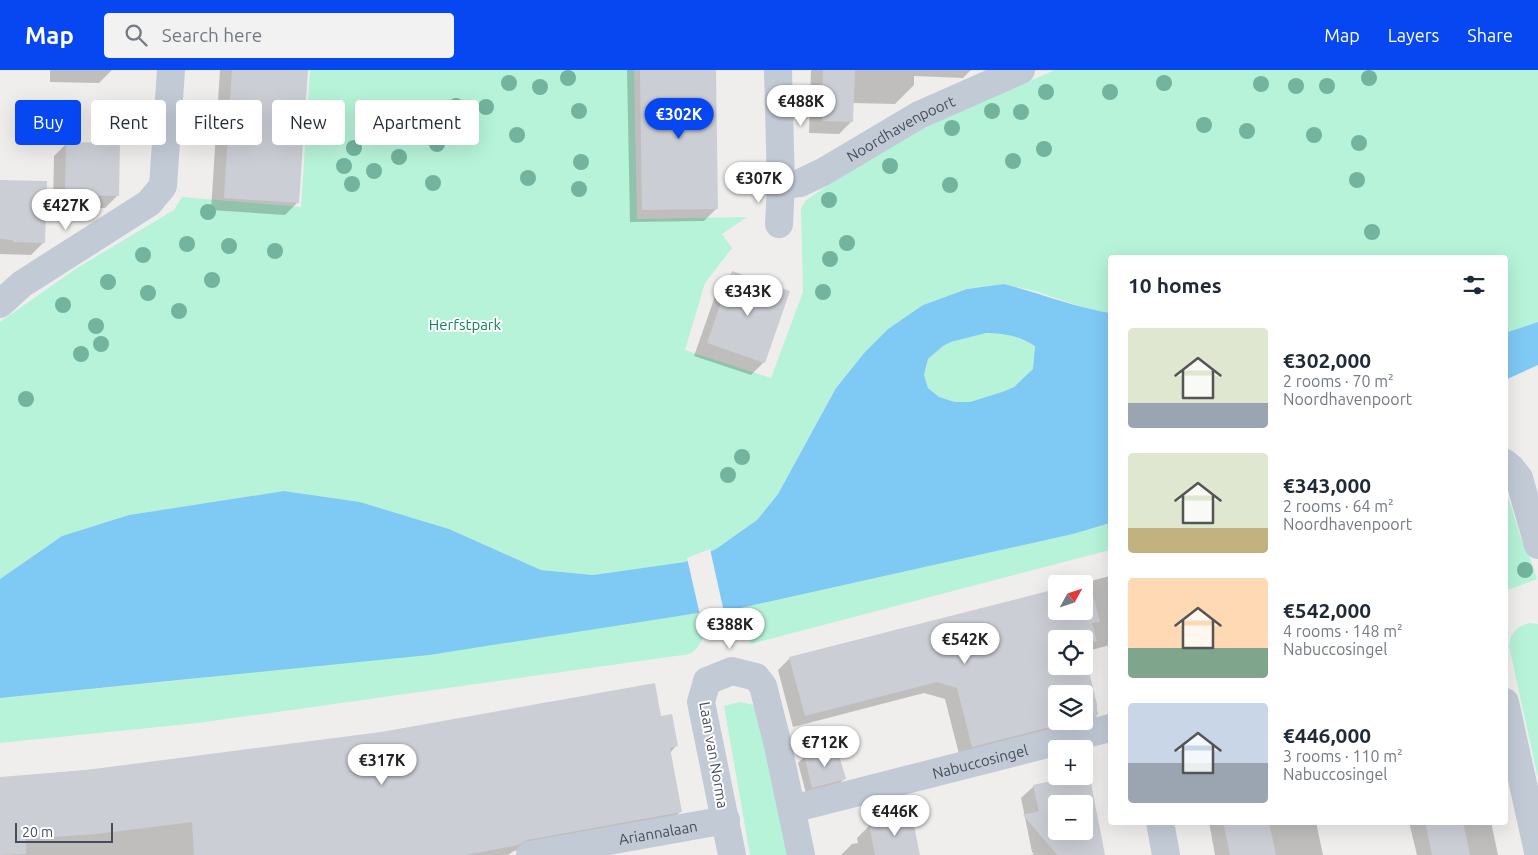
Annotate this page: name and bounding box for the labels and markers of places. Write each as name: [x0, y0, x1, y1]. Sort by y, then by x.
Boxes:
pin: €488K: [766, 85, 836, 127]
pin: €302K: [644, 98, 714, 140]
pin: €307K: [724, 162, 794, 204]
pin: €427K: [31, 189, 101, 231]
pin: €343K: [713, 274, 783, 317]
pin: €388K: [695, 608, 765, 650]
pin: €542K: [930, 622, 1000, 665]
pin: €712K: [790, 726, 860, 768]
pin: €317K: [347, 744, 417, 786]
pin: €446K: [860, 794, 930, 837]

